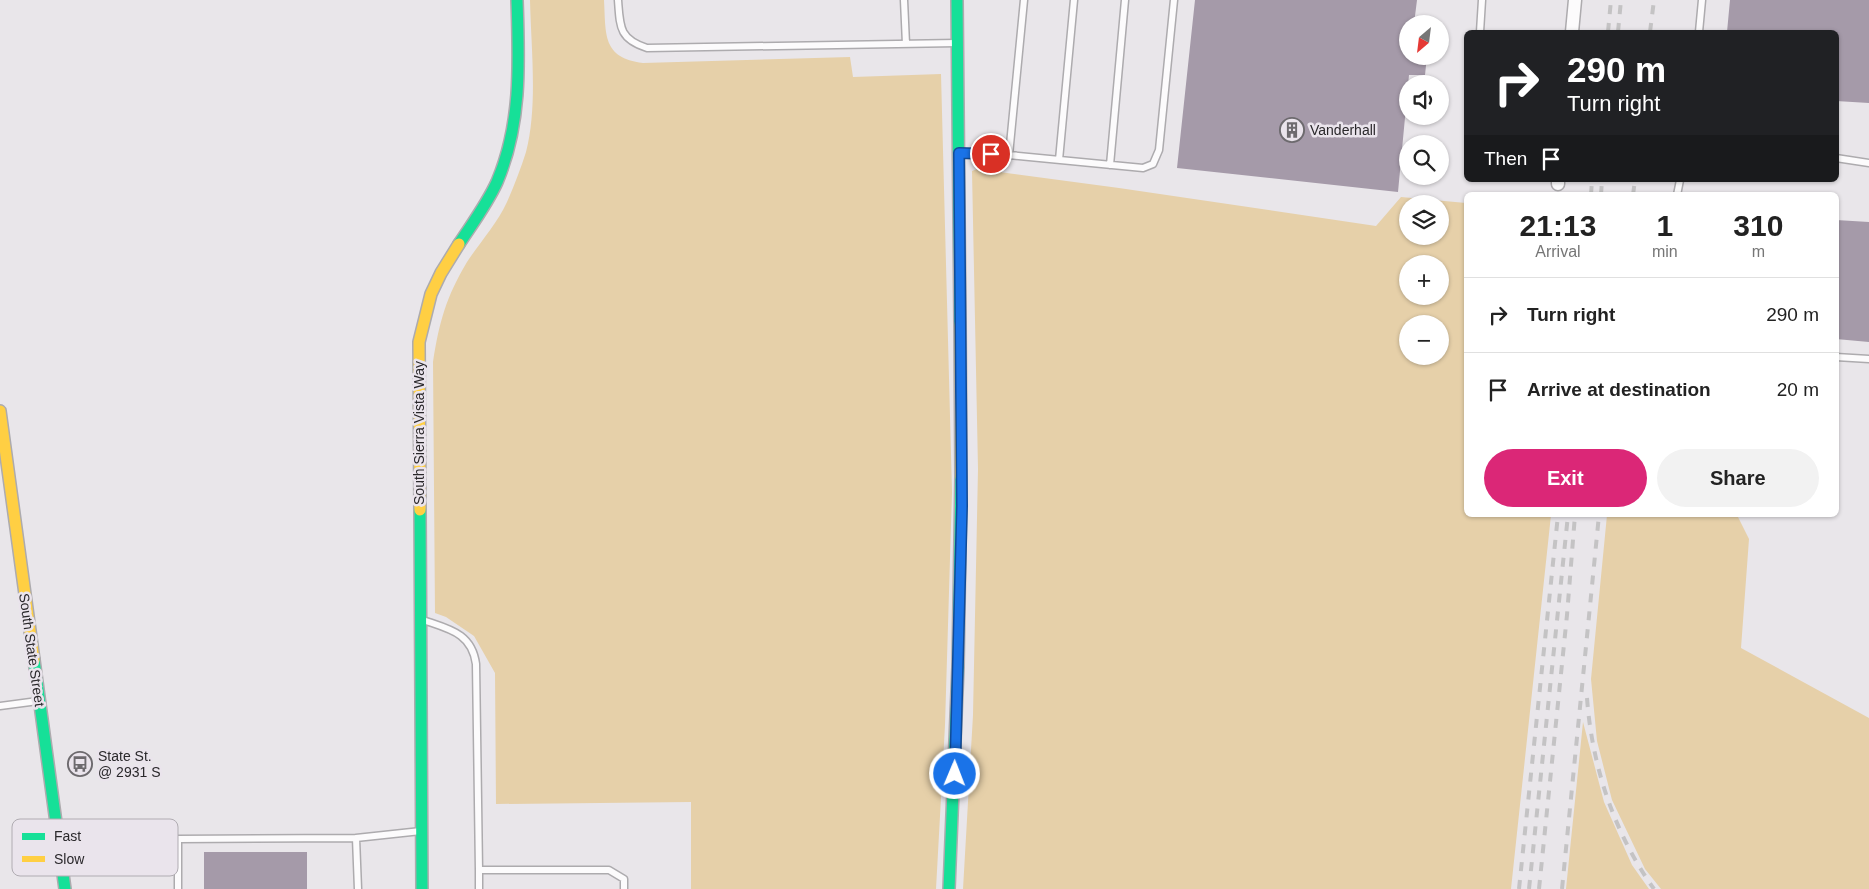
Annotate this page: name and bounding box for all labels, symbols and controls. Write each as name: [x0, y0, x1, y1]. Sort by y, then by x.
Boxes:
north arrow: [1399, 15, 1449, 65]
map controls: [1399, 15, 1449, 365]
icon: right: [1484, 50, 1549, 115]
text: 290 m: [1567, 50, 1666, 89]
button: sound: [1399, 75, 1449, 125]
text: Turn right: [1567, 91, 1660, 116]
building icon: Vanderhall: [1279, 117, 1305, 143]
place label: Vanderhall: [1310, 122, 1376, 138]
pin: [970, 133, 1012, 175]
button: search: [1399, 135, 1449, 185]
icon: arrive: [977, 140, 1005, 168]
icon: arrive: [1537, 145, 1565, 173]
text: Then: [1484, 148, 1527, 169]
button: layers: [1399, 195, 1449, 245]
text: 21:13: [1520, 209, 1596, 242]
text: 1: [1656, 209, 1673, 242]
text: 310: [1733, 209, 1783, 242]
text: Arrival: [1535, 243, 1581, 260]
text: min: [1652, 243, 1678, 260]
text: m: [1752, 243, 1765, 260]
button: +: [1399, 255, 1449, 305]
icon: right: [1484, 301, 1512, 329]
text: Turn right: [1527, 304, 1615, 325]
text: 290 m: [1766, 304, 1819, 325]
button: −: [1399, 315, 1449, 365]
street label: South Sierra Vista Way: [411, 361, 427, 505]
icon: arrive: [1484, 376, 1512, 404]
text: Arrive at destination: [1527, 379, 1711, 400]
text: 20 m: [1777, 379, 1819, 400]
button: Exit: [1484, 449, 1647, 507]
button: Share: [1657, 449, 1819, 507]
street label: South State Street: [16, 592, 48, 708]
position arrow: [928, 747, 980, 799]
place label: State St. @ 2931 S: [98, 748, 160, 780]
bus stop icon: State St. @ 2931 S: [67, 751, 93, 777]
legend: [12, 819, 178, 876]
text: Fast: [54, 828, 81, 844]
text: Slow: [54, 851, 85, 867]

